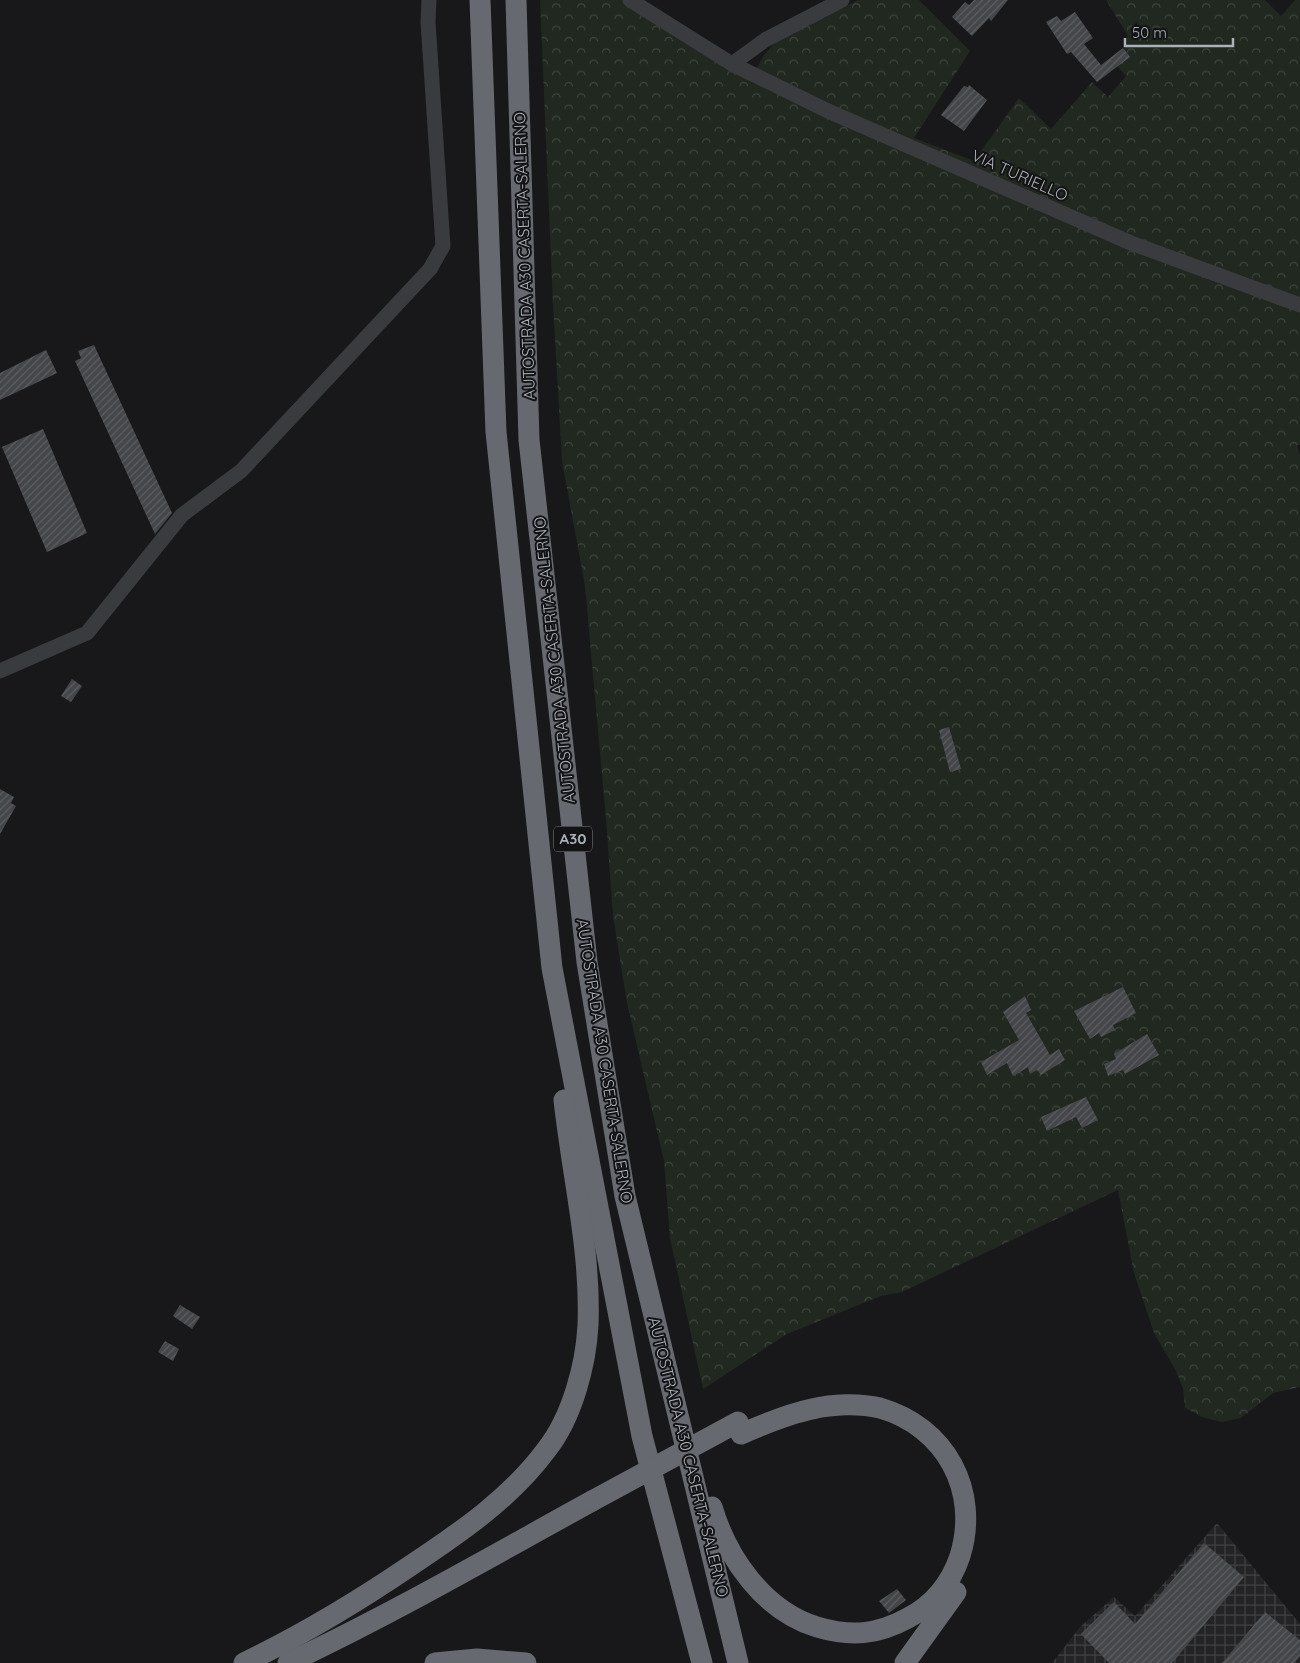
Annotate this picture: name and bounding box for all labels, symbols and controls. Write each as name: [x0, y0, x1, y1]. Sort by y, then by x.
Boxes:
scale bar: [1125, 15, 1232, 47]
text: 50 m: [1132, 23, 1167, 42]
street label: AUTOSTRADA A30 CASERTA-SALERNO: [509, 112, 539, 400]
street label: VIA TURIELLO: [969, 145, 1071, 205]
street label: AUTOSTRADA A30 CASERTA-SALERNO: [529, 516, 579, 804]
road number: A30: [554, 826, 592, 852]
street label: AUTOSTRADA A30 CASERTA-SALERNO: [573, 917, 637, 1205]
street label: AUTOSTRADA A30 CASERTA-SALERNO: [644, 1315, 734, 1599]

